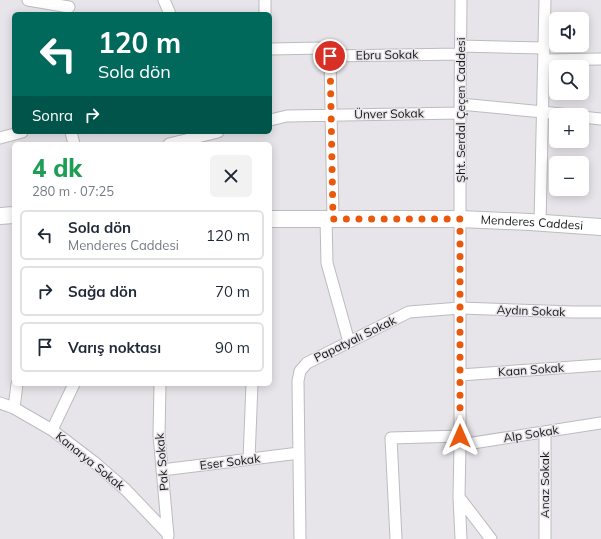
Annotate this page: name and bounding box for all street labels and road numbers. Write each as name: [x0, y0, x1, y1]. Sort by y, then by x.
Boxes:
street label: Şht. Serdal Çeçen Caddesi: [453, 37, 468, 183]
street label: Ebru Sokak: [356, 46, 419, 63]
street label: Ünver Sokak: [354, 105, 425, 122]
street label: Menderes Caddesi: [480, 212, 584, 233]
street label: Aydın Sokak: [496, 302, 566, 319]
street label: Papatyalı Sokak: [311, 312, 399, 365]
street label: Kaan Sokak: [498, 360, 565, 379]
street label: Alp Sokak: [502, 422, 560, 445]
street label: Kanarya Sokak: [53, 428, 128, 493]
street label: Pak Sokak: [151, 432, 171, 492]
street label: Eser Sokak: [199, 450, 262, 473]
street label: Anaz Sokak: [537, 451, 552, 518]

